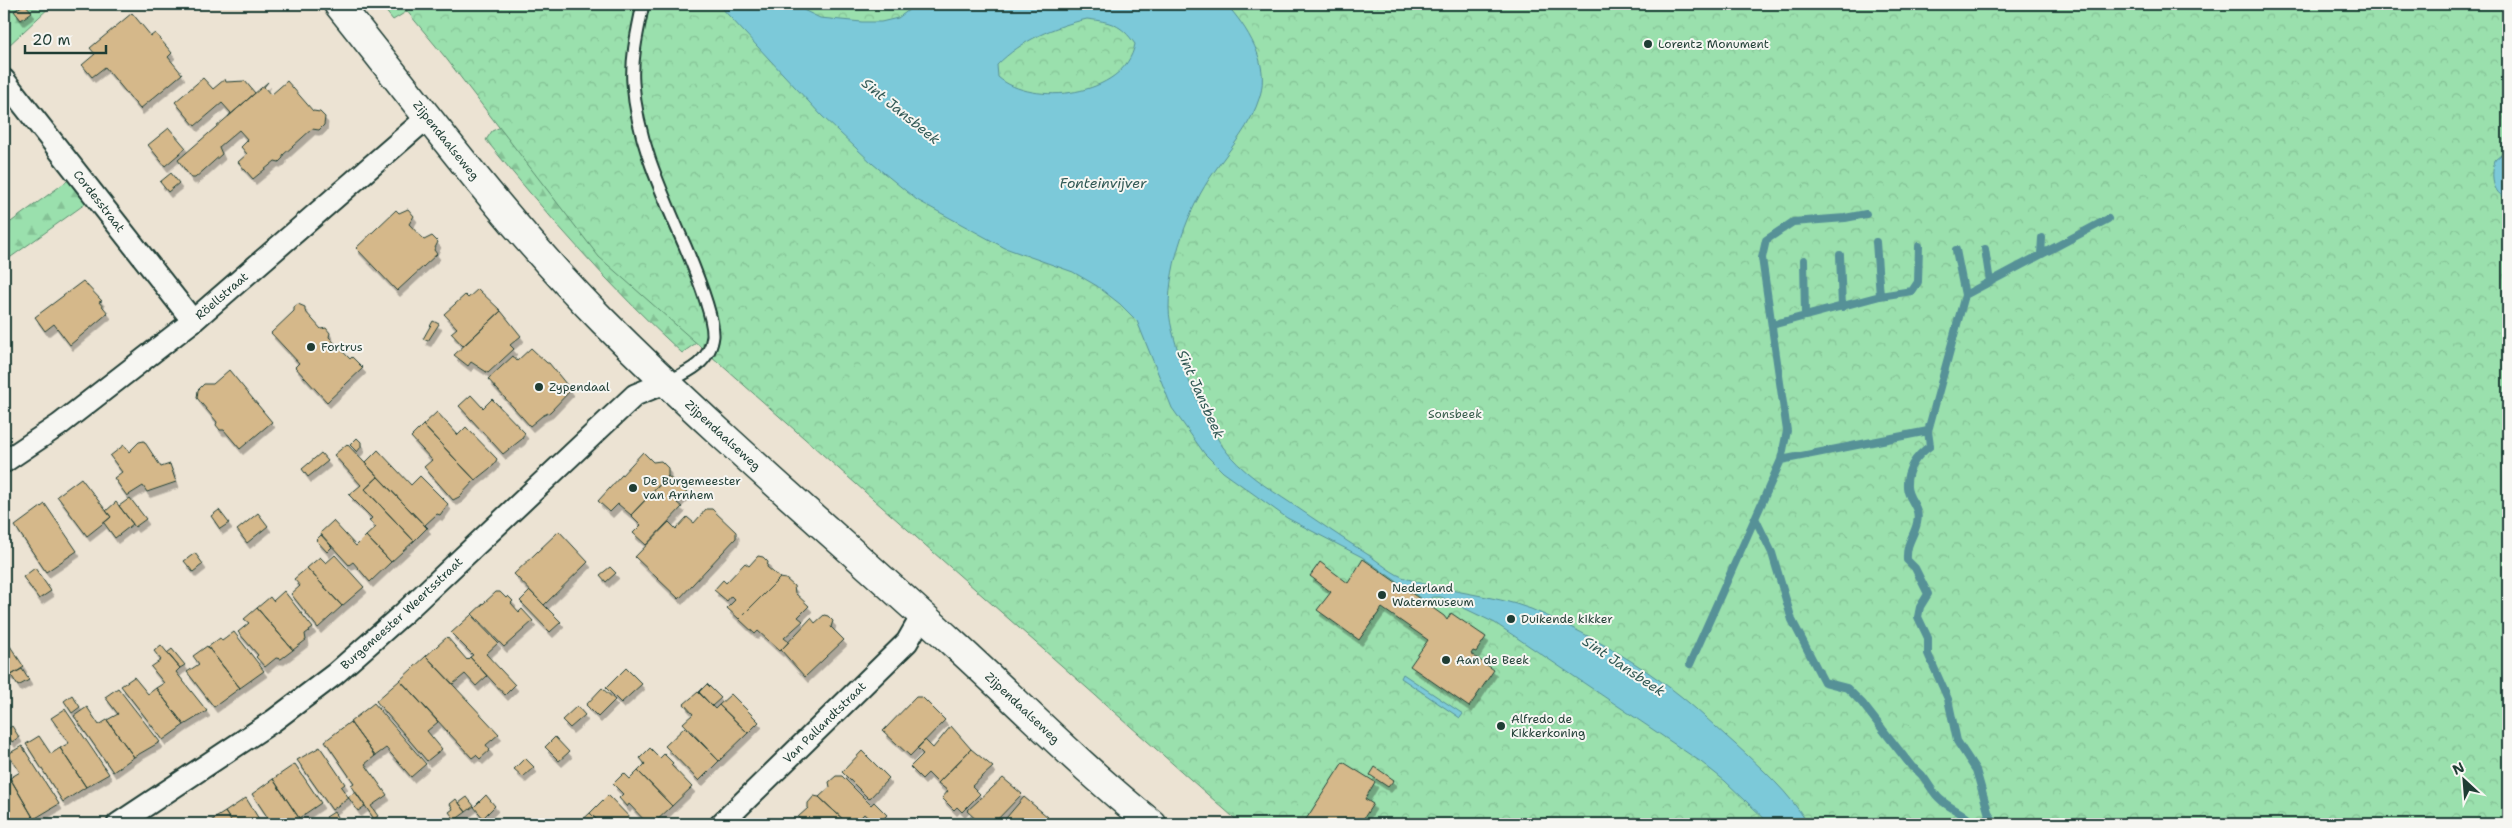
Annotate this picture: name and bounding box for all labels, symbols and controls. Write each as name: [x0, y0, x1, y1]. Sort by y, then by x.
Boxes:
scale bar: [25, 22, 106, 54]
text: 20 m: [32, 30, 71, 50]
place label: Lorentz Monument: [1658, 36, 1769, 52]
marker: Lorentz Monument: [1642, 38, 1654, 50]
water label: Sint Jansbeek: [858, 74, 944, 148]
street label: Zijpendaalseweg: [409, 97, 483, 183]
street label: Cordesstraat: [70, 167, 128, 236]
water label: Fonteinvijver: [1059, 174, 1147, 192]
street label: Röellstraat: [192, 269, 252, 323]
place label: Fortrus: [321, 339, 363, 355]
marker: Fortrus: [305, 341, 317, 353]
water label: Sint Jansbeek: [1173, 347, 1229, 441]
place label: Zypendaal: [549, 379, 610, 395]
marker: Zypendaal: [533, 381, 545, 393]
street label: Zijpendaalseweg: [682, 396, 764, 474]
park label: Sonsbeek: [1428, 406, 1482, 422]
place label: De Burgemeester van Arnhem: [643, 473, 741, 503]
marker: De Burgemeester van Arnhem: [627, 482, 639, 494]
street label: Burgemeester Weertsstraat: [337, 554, 466, 673]
place label: Nederland Watermuseum: [1392, 580, 1474, 610]
marker: Nederland Watermuseum: [1376, 589, 1388, 601]
place label: Duikende kikker: [1521, 611, 1613, 627]
marker: Duikende kikker: [1505, 613, 1517, 625]
water label: Sint Jansbeek: [1579, 632, 1669, 700]
place label: Aan de Beek: [1456, 652, 1529, 668]
marker: Aan de Beek: [1440, 654, 1452, 666]
street label: Zijpendaalseweg: [981, 669, 1063, 747]
street label: Van Pallandtstraat: [780, 678, 870, 767]
place label: Alfredo de Kikkerkoning: [1511, 711, 1585, 741]
marker: Alfredo de Kikkerkoning: [1495, 720, 1507, 732]
north arrow: [2440, 756, 2490, 806]
text: N: [2449, 758, 2467, 779]

